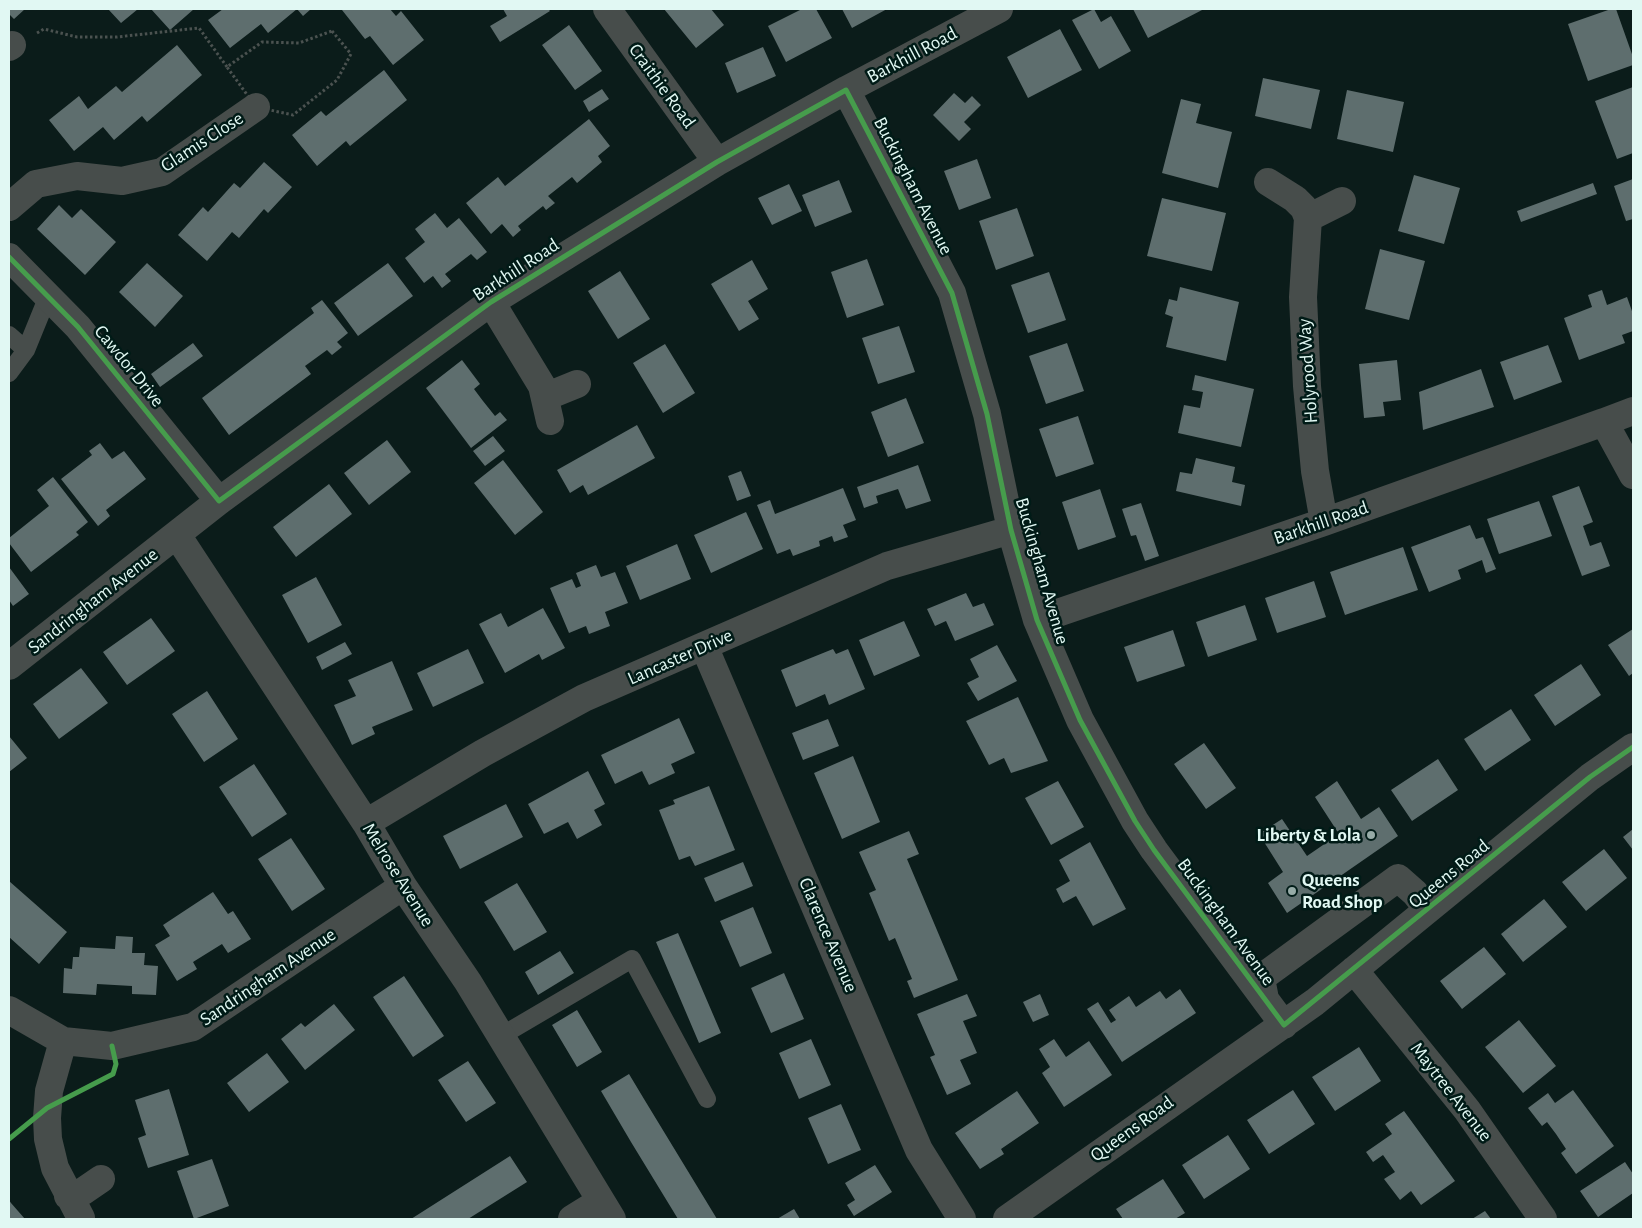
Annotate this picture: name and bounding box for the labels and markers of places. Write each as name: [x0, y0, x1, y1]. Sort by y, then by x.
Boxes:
place label: Liberty & Lola: [1256, 824, 1361, 846]
marker: Liberty & Lola: [1365, 829, 1377, 841]
place label: Queens Road Shop: [1302, 869, 1383, 913]
marker: Queens Road Shop: [1286, 885, 1298, 897]

